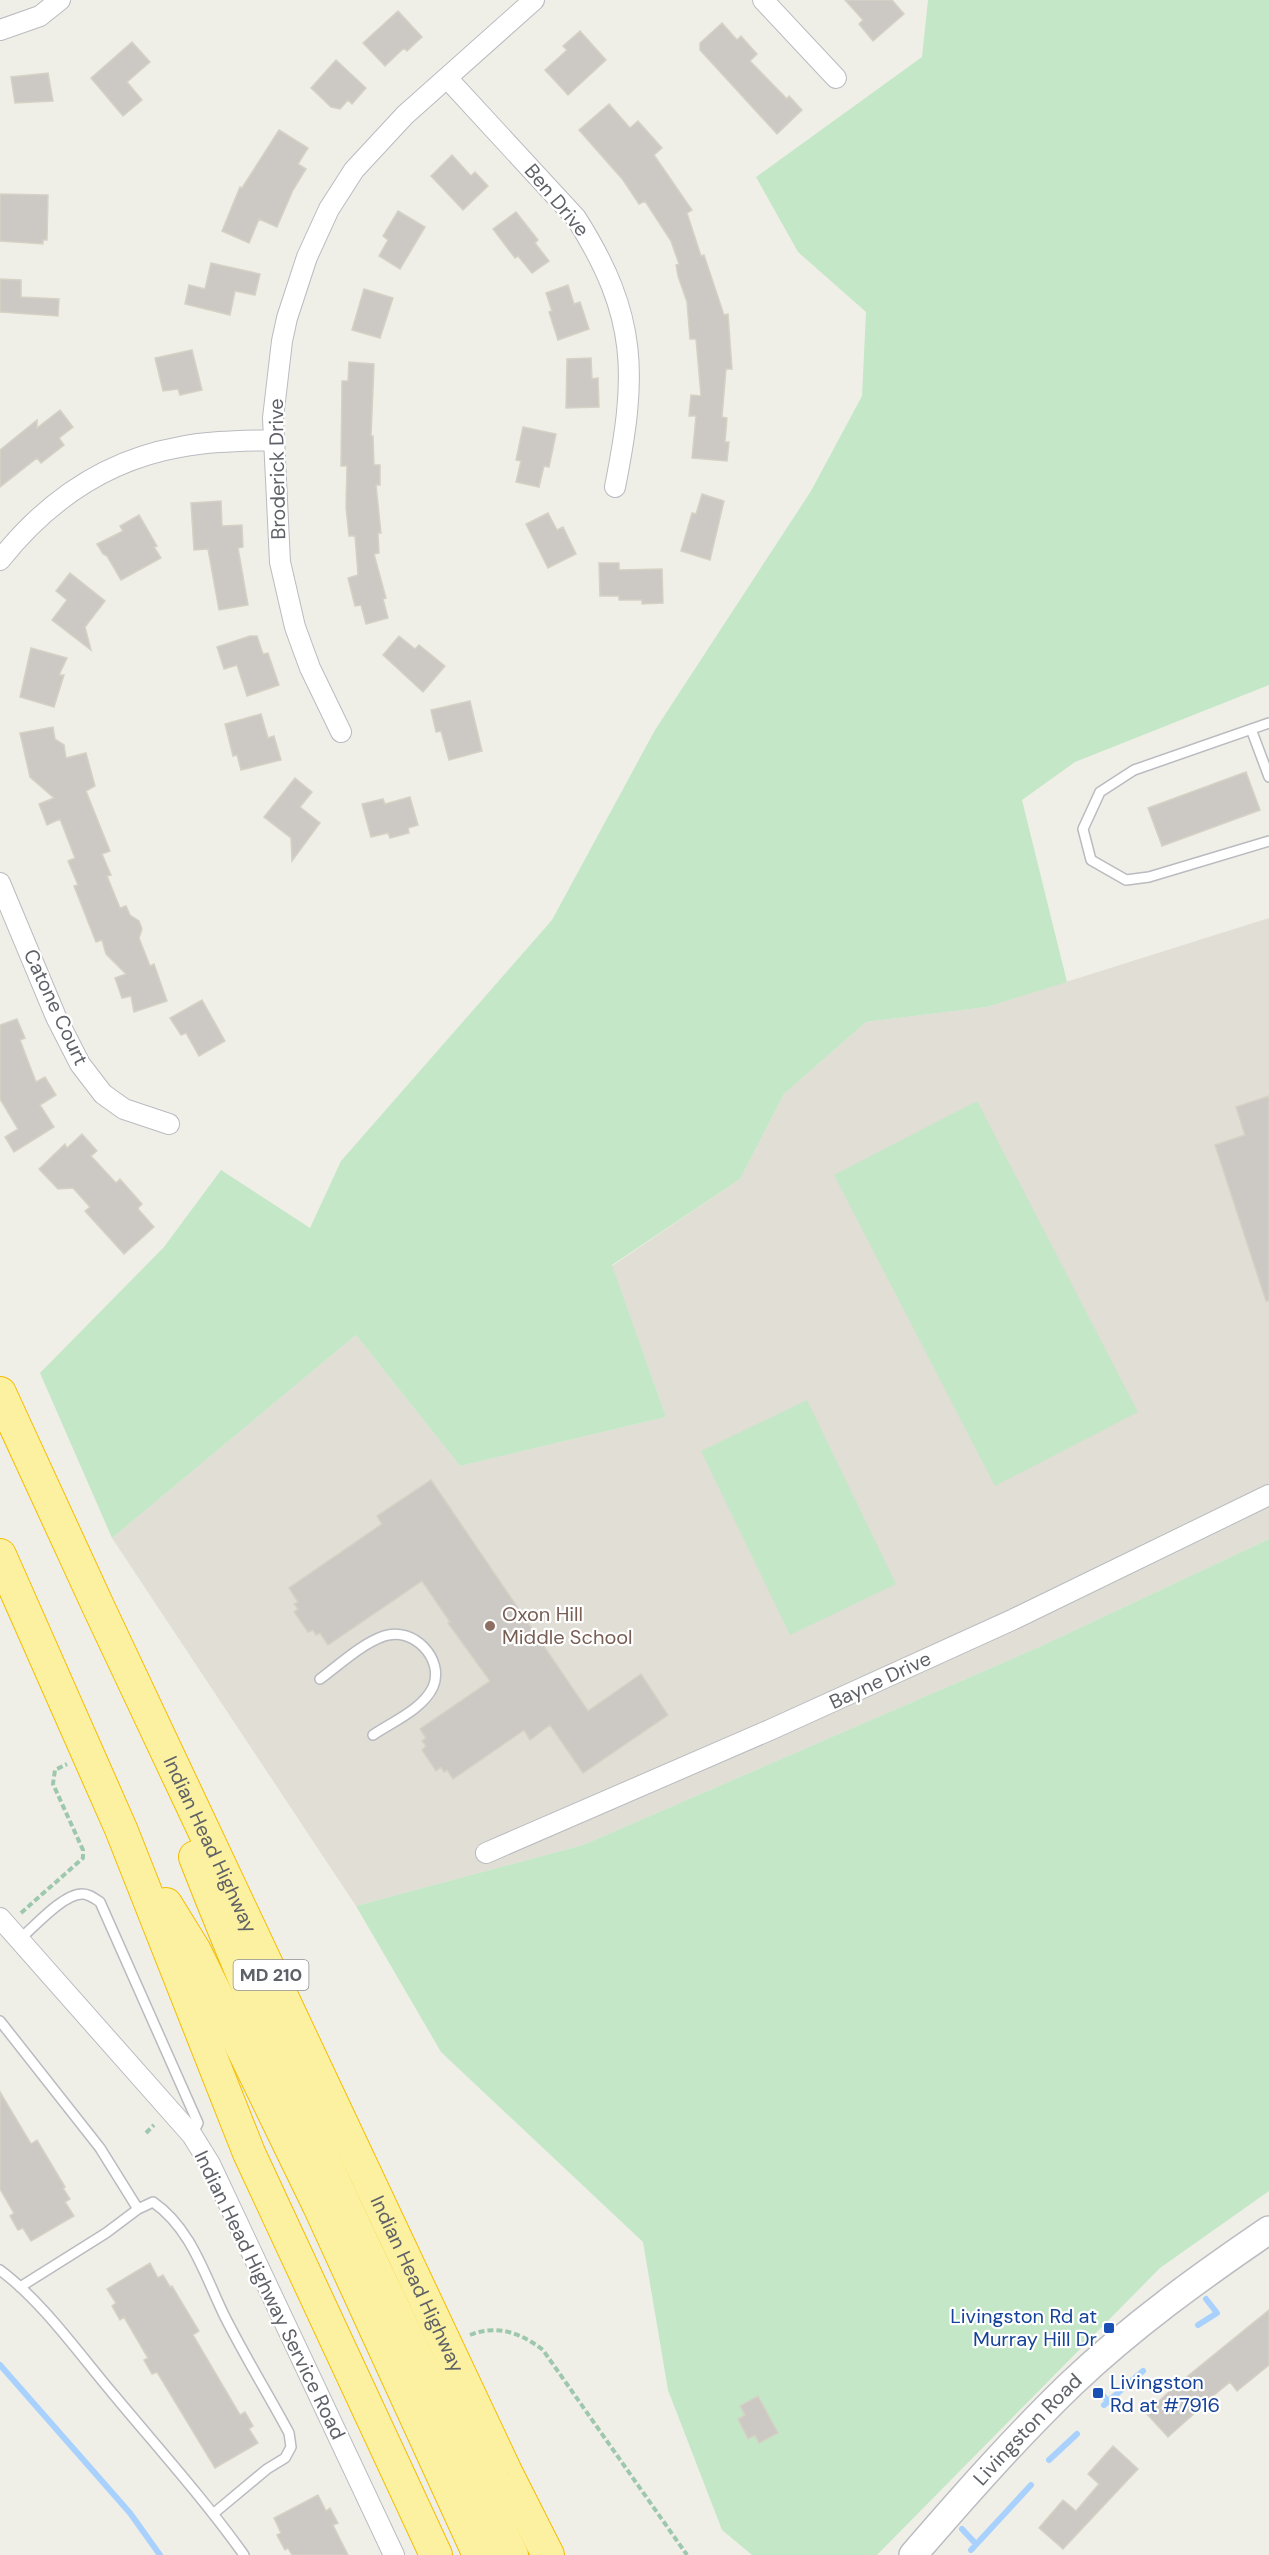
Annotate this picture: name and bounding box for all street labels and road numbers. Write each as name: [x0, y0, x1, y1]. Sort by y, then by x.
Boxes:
street label: Ben Drive: [519, 158, 595, 242]
street label: Broderick Drive: [263, 398, 291, 540]
street label: Catone Court: [18, 945, 94, 1069]
street label: Bayne Drive: [825, 1645, 935, 1715]
street label: Indian Head Highway: [157, 1752, 263, 1937]
road number: MD 210: [234, 1960, 308, 1990]
street label: Indian Head Highway Service Road: [189, 2146, 351, 2444]
street label: Indian Head Highway: [365, 2191, 470, 2377]
street label: Livingston Road: [967, 2368, 1087, 2491]

